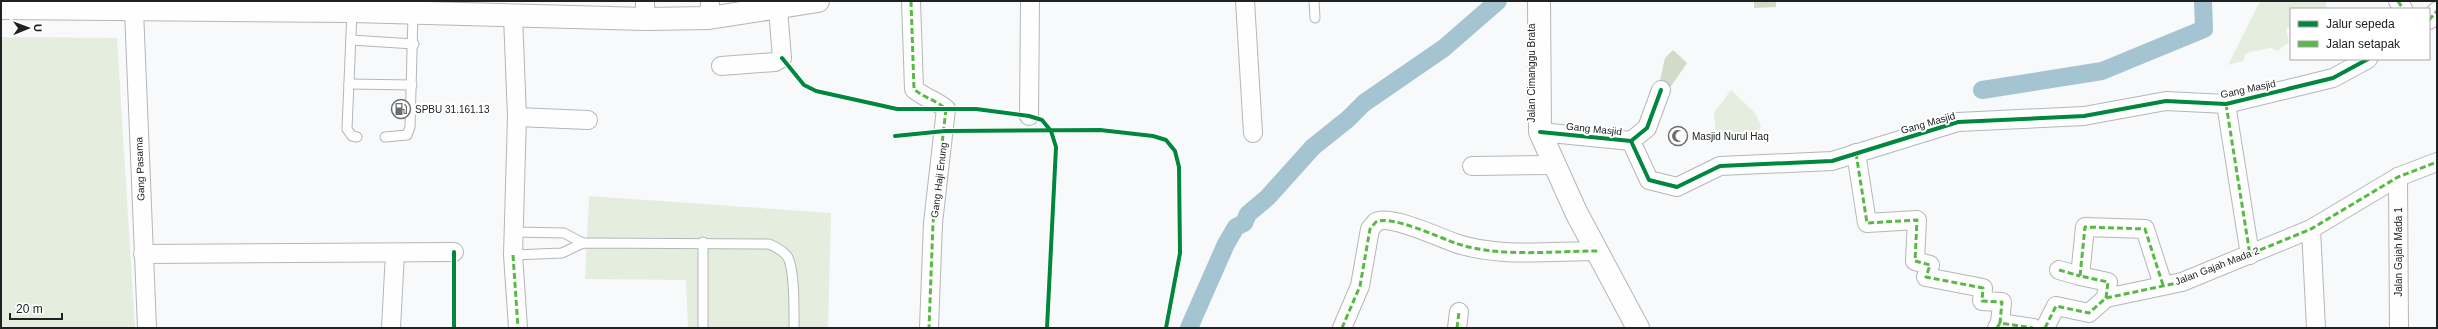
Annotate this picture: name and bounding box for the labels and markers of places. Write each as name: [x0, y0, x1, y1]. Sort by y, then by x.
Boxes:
fuel station icon: SPBU 31.161.13: [390, 98, 412, 120]
place label: SPBU 31.161.13: [415, 104, 490, 115]
mosque icon: Masjid Nurul Haq: [1667, 125, 1689, 147]
place label: Masjid Nurul Haq: [1692, 131, 1769, 142]

